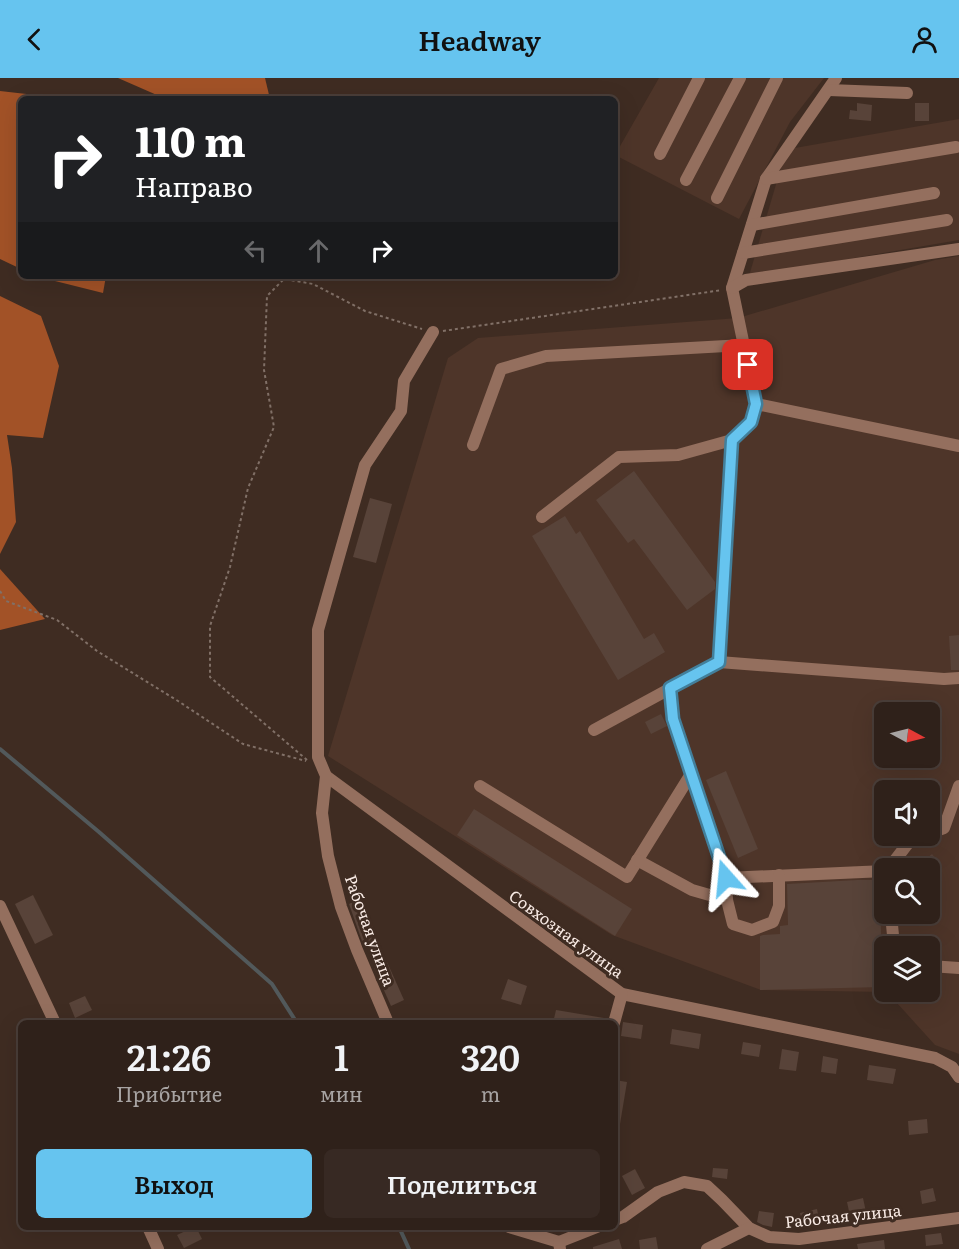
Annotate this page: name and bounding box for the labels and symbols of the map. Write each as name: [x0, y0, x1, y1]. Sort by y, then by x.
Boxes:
pin: [722, 339, 773, 390]
north arrow: [874, 702, 940, 768]
position arrow: [694, 846, 758, 910]
street label: Рабочая улица: [340, 871, 402, 989]
street label: Совхозная улица: [505, 883, 630, 983]
street label: Рабочая улица: [784, 1197, 903, 1233]

